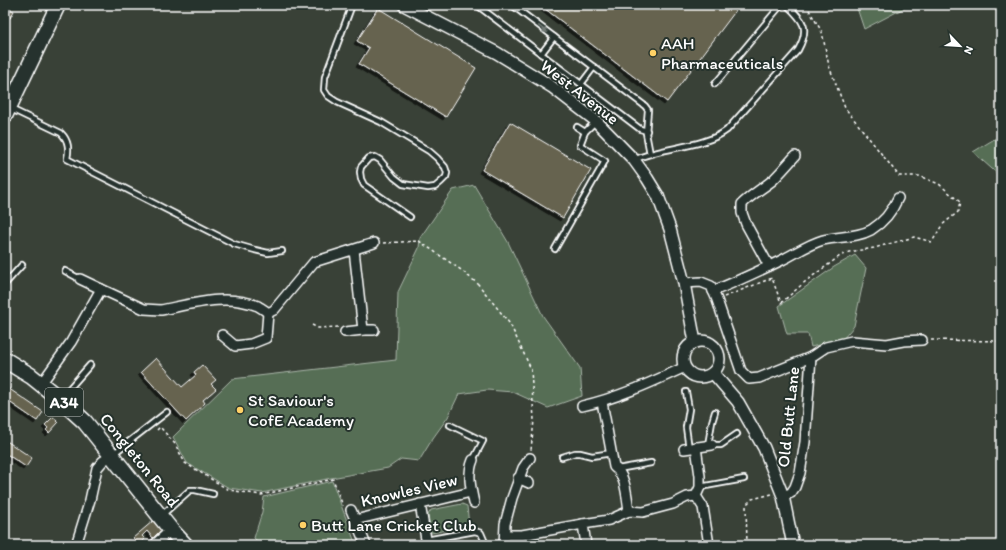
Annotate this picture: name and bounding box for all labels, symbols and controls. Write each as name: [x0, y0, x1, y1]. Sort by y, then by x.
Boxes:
one-way arrow: [538, 24, 549, 33]
north arrow: [940, 26, 980, 66]
place label: AAH Pharmaceuticals: [661, 33, 783, 73]
text: N: [961, 44, 976, 56]
marker: AAH Pharmaceuticals: [648, 48, 658, 58]
street label: West Avenue: [537, 55, 623, 129]
street label: Old Butt Lane: [773, 366, 803, 468]
road number: A34: [45, 388, 83, 416]
place label: St Saviour's CofE Academy: [248, 390, 354, 430]
marker: St Saviour's CofE Academy: [235, 405, 245, 415]
street label: Congleton Road: [96, 409, 184, 512]
street label: Knowles View: [359, 469, 460, 511]
place label: Butt Lane Cricket Club: [311, 515, 477, 535]
marker: Butt Lane Cricket Club: [298, 520, 308, 530]

